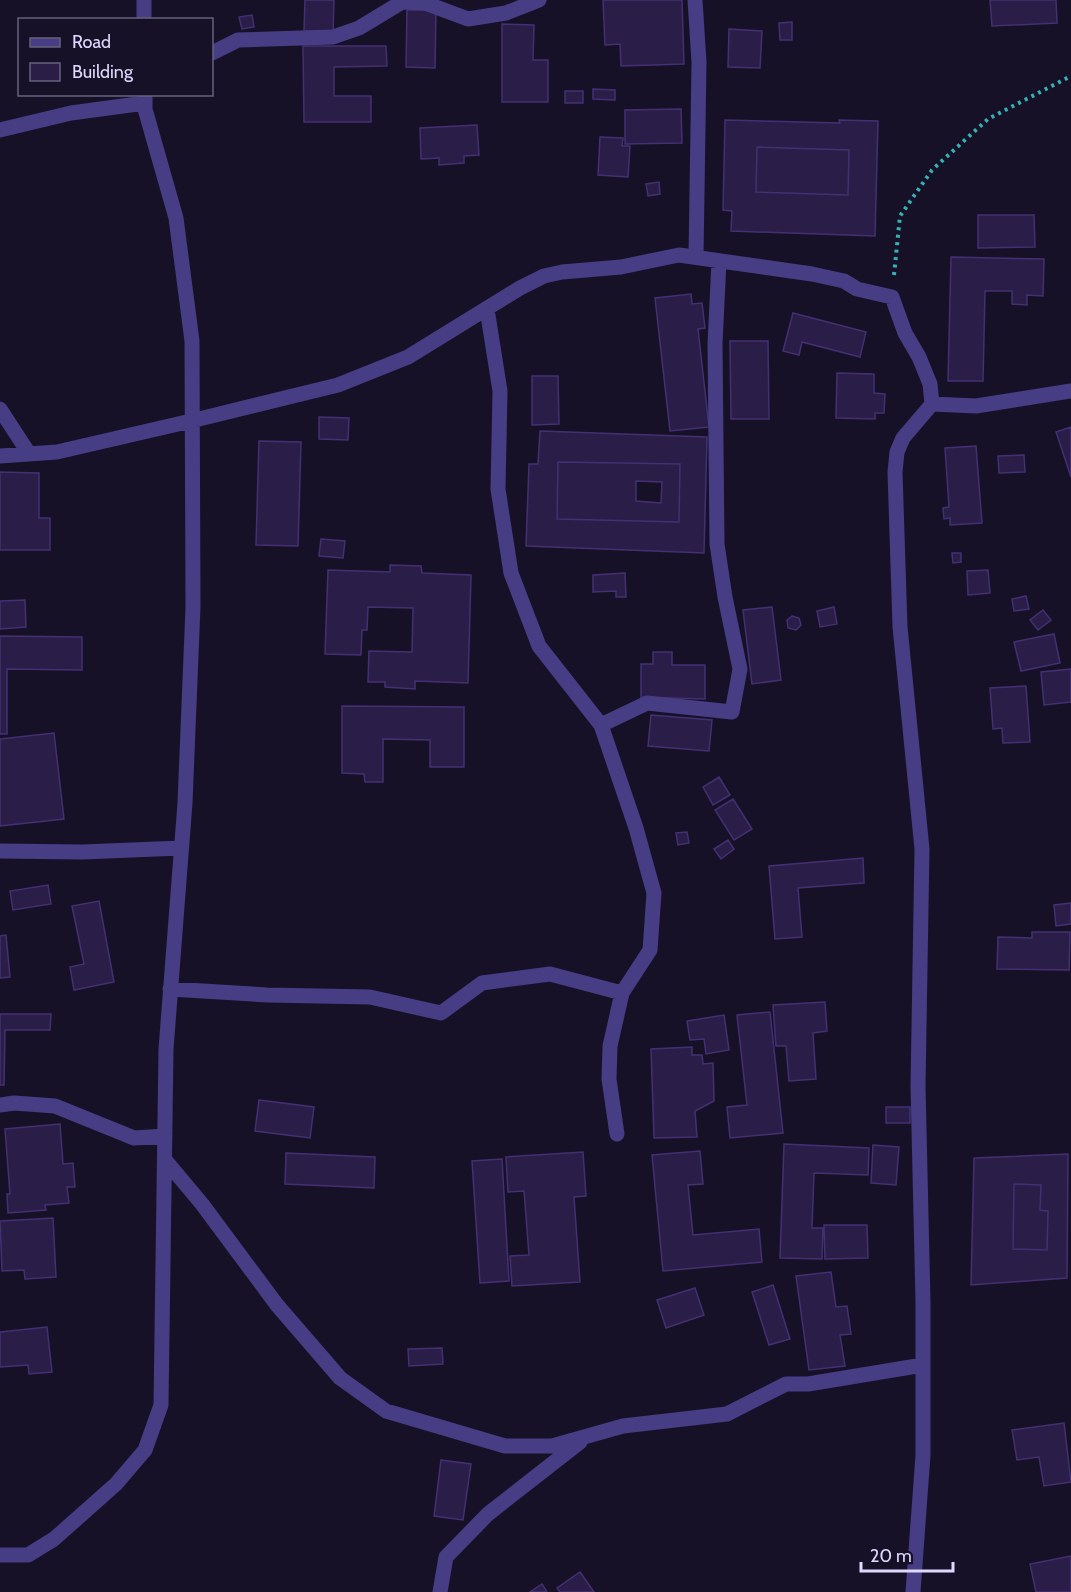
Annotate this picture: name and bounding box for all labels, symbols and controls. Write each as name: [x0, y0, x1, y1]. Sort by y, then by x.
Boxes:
legend: [18, 18, 213, 96]
text: Road: [72, 31, 111, 53]
text: Building: [72, 61, 134, 83]
scale bar: [861, 1535, 952, 1573]
text: 20 m: [870, 1545, 912, 1567]

